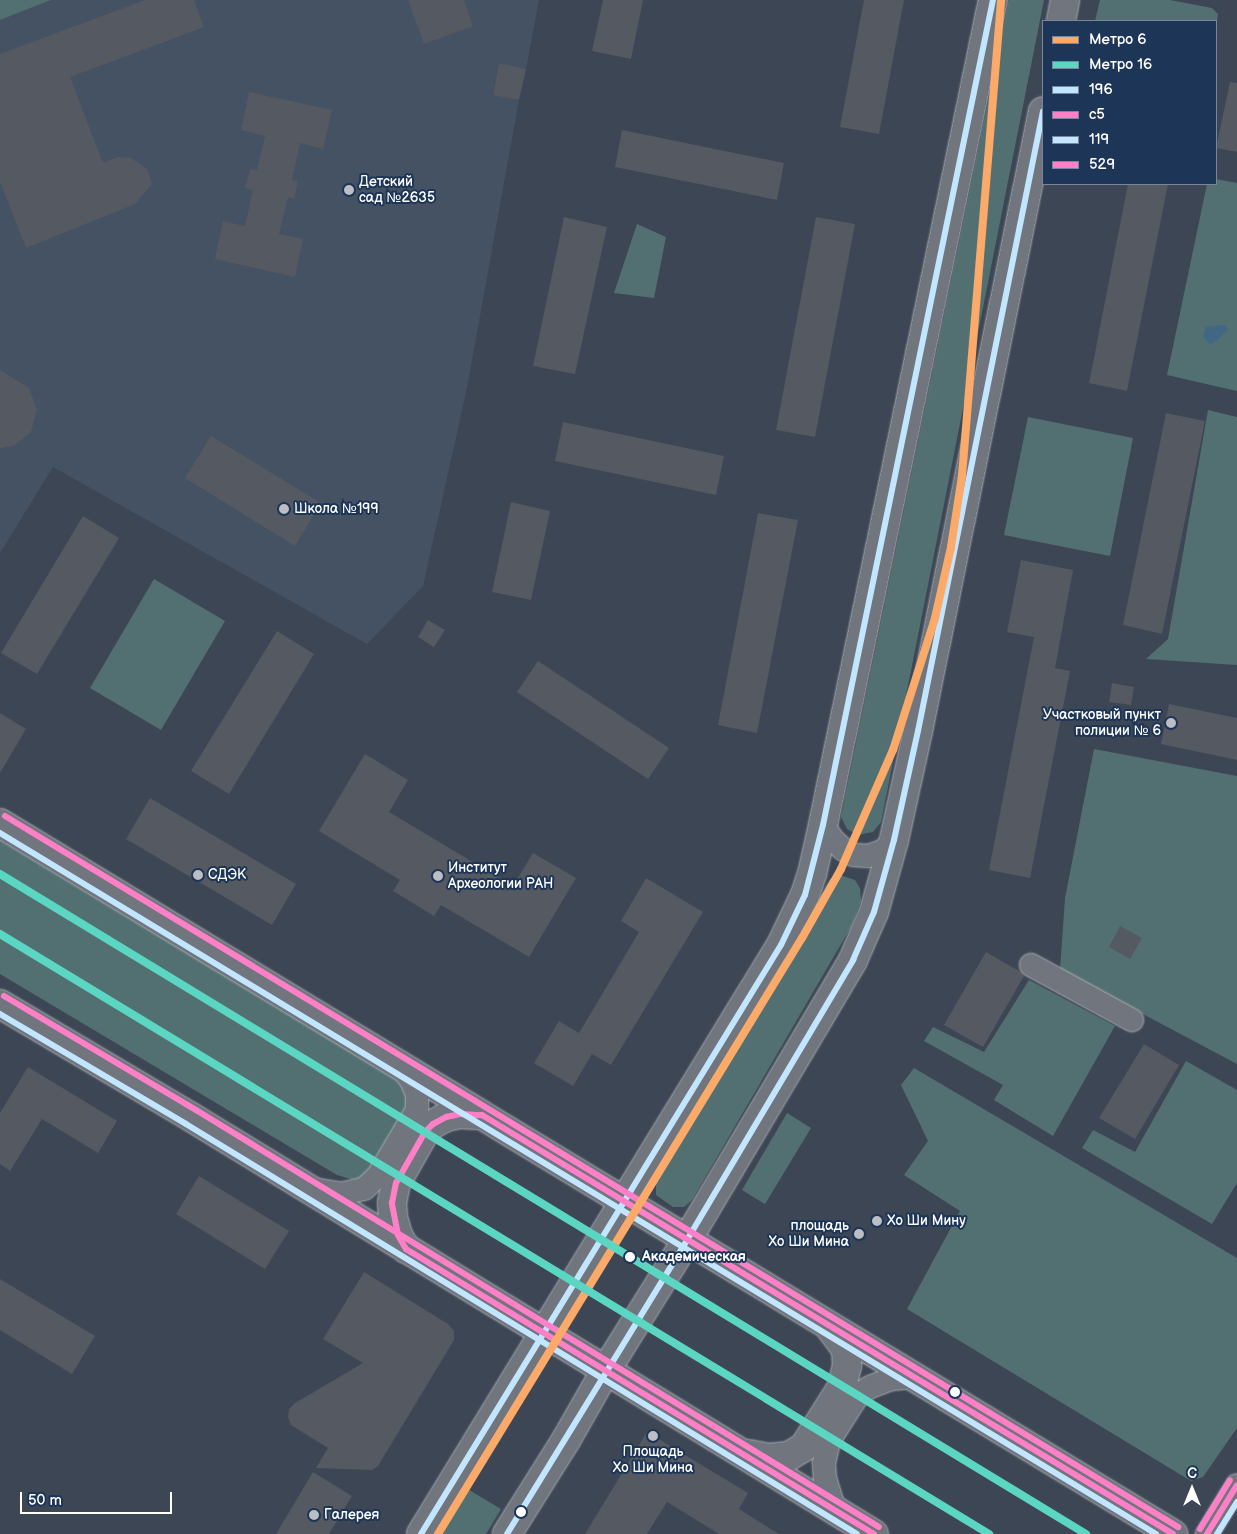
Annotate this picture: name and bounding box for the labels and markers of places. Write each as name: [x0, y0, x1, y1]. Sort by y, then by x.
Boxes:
place label: Детский сад №2635: [359, 174, 435, 206]
marker: Детский сад №2635: [343, 184, 355, 196]
place label: Школа №199: [294, 501, 379, 517]
marker: Школа №199: [278, 503, 290, 515]
place label: Участковый пункт полиции № 6: [1043, 707, 1161, 740]
marker: Участковый пункт полиции № 6: [1165, 717, 1177, 729]
place label: Институт Археологии РАН: [448, 860, 553, 892]
place label: СДЭК: [208, 867, 246, 883]
marker: СДЭК: [192, 869, 204, 881]
marker: Институт Археологии РАН: [432, 870, 444, 882]
place label: Хо Ши Мину: [887, 1213, 966, 1229]
marker: Хо Ши Мину: [871, 1215, 883, 1227]
place label: площадь Хо Ши Мина: [769, 1218, 849, 1250]
marker: площадь Хо Ши Мина: [853, 1228, 865, 1240]
marker: Академическая: [621, 1248, 639, 1266]
place label: Академическая: [642, 1249, 746, 1265]
unlabelled marker: [950, 1387, 960, 1397]
marker: Площадь Хо Ши Мина: [647, 1430, 659, 1442]
place label: Площадь Хо Ши Мина: [613, 1444, 693, 1476]
place label: Галерея: [324, 1507, 379, 1523]
unlabelled marker: [516, 1507, 526, 1517]
marker: Галерея: [308, 1509, 320, 1521]

